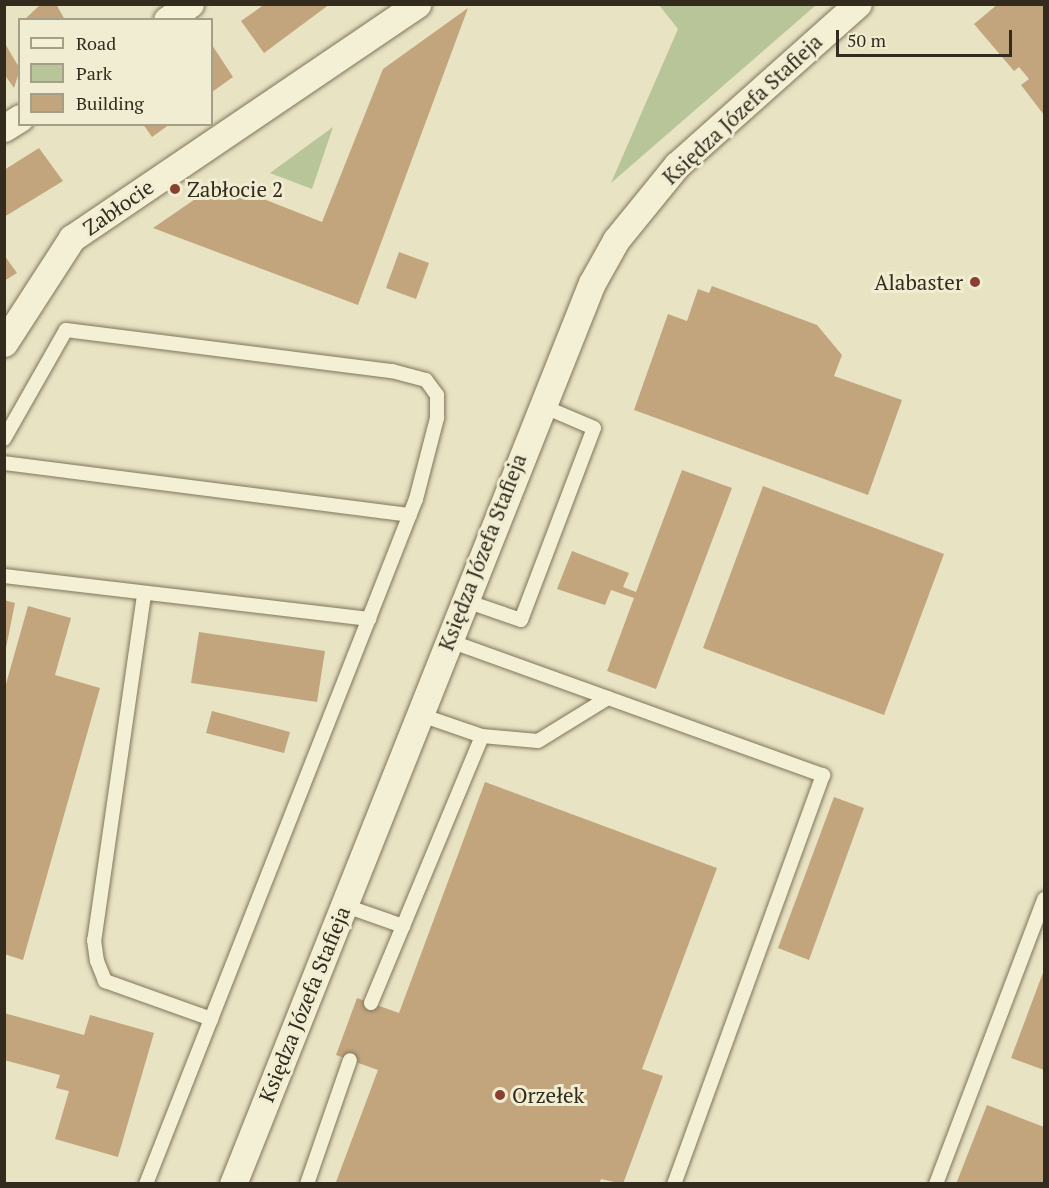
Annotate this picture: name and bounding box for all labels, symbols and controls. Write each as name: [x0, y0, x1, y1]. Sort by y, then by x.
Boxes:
legend: [18, 18, 213, 126]
scale bar: [839, 18, 1014, 56]
text: 50 m: [847, 28, 886, 52]
street label: Księdza Józefa Stafieja: [657, 29, 827, 189]
text: Road: [76, 31, 116, 55]
text: Park: [76, 61, 112, 85]
text: Building: [76, 91, 144, 115]
street label: Zabłocie: [78, 174, 158, 240]
place label: Zabłocie 2: [187, 176, 283, 202]
marker: Zabłocie 2: [168, 182, 182, 196]
place label: Alabaster: [874, 269, 963, 295]
marker: Alabaster: [968, 275, 982, 289]
street label: Księdza Józefa Stafieja: [433, 450, 531, 654]
street label: Księdza Józefa Stafieja: [253, 903, 355, 1105]
place label: Orzełek: [512, 1082, 584, 1108]
marker: Orzełek: [493, 1088, 507, 1102]

